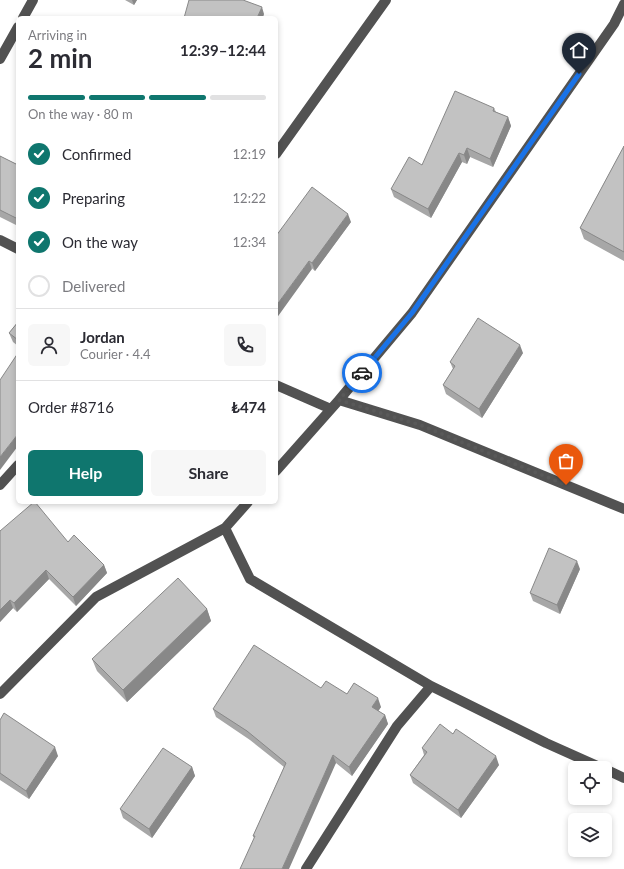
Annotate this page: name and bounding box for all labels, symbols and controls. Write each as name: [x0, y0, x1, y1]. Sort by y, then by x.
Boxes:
text: Arriving in: [28, 27, 87, 43]
pin: [562, 33, 596, 74]
icon: home: [568, 39, 590, 61]
text: 12:39–12:44: [180, 41, 266, 59]
text: 2 min: [28, 42, 92, 74]
text: On the way · 80 m: [28, 106, 133, 122]
icon: check: [28, 143, 50, 165]
text: Confirmed: [62, 145, 131, 163]
text: 12:19: [233, 146, 266, 162]
icon: check: [28, 187, 50, 209]
text: Preparing: [62, 189, 125, 207]
text: 12:22: [233, 190, 266, 206]
icon: check: [28, 231, 50, 253]
text: On the way: [62, 233, 138, 251]
text: 12:34: [233, 234, 266, 250]
text: Delivered: [62, 277, 125, 295]
button: person: [28, 324, 70, 366]
button: phone: [224, 324, 266, 366]
text: Jordan: [80, 328, 125, 346]
text: Courier · 4.4: [80, 346, 151, 362]
courier: [342, 353, 382, 393]
icon: car: [351, 362, 373, 384]
text: Order #8716: [28, 398, 114, 416]
text: ₺474: [231, 398, 266, 416]
pin: [549, 444, 583, 485]
button: Help: [28, 450, 143, 496]
button: Share: [151, 450, 266, 496]
icon: bag: [555, 450, 577, 472]
map controls: [568, 761, 612, 857]
button: locate: [568, 761, 612, 805]
button: layers: [568, 813, 612, 857]

